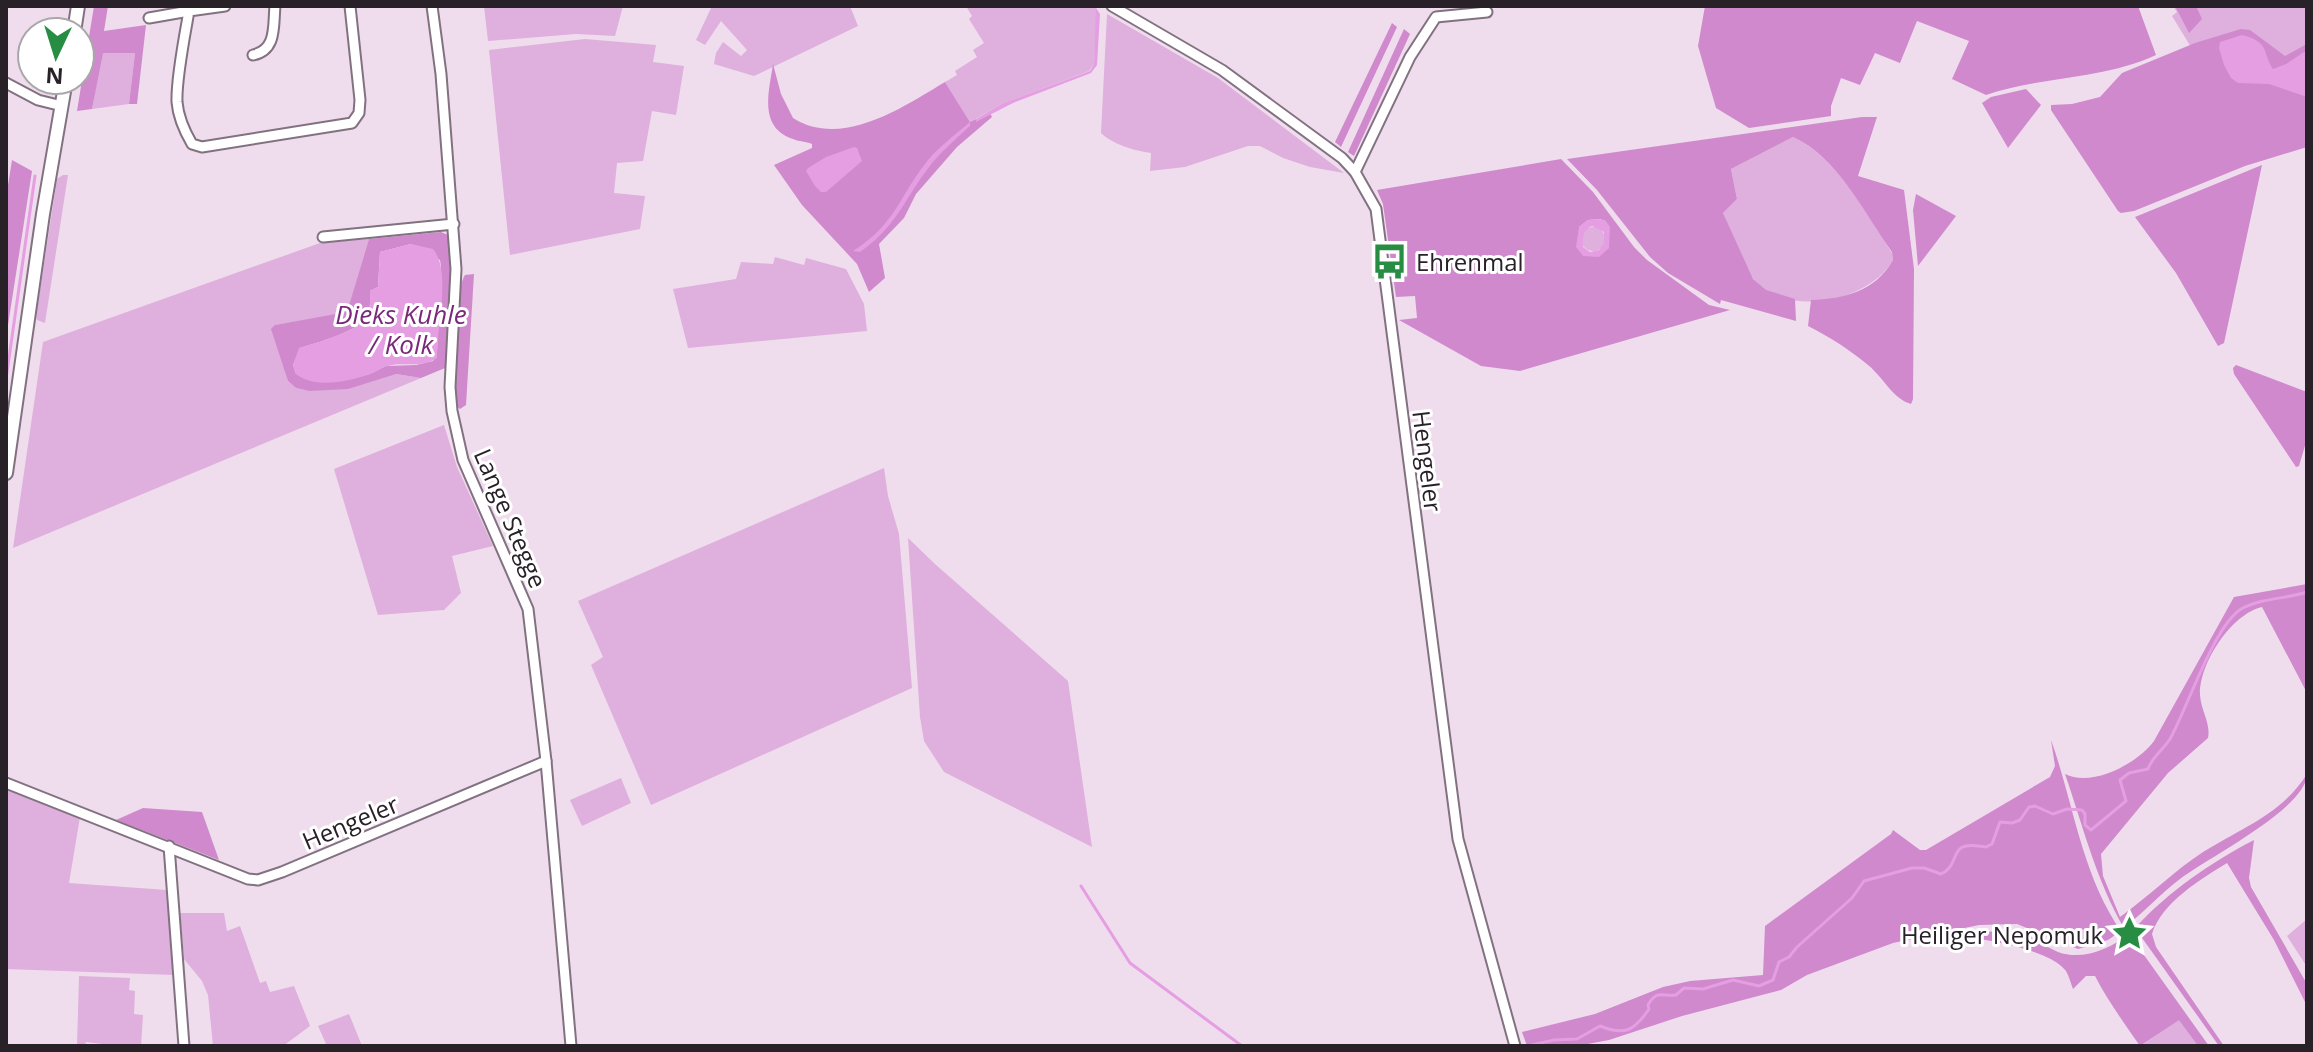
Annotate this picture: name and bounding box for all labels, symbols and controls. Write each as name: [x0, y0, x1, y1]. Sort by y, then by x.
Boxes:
north arrow: [16, 16, 96, 96]
text: N: [45, 61, 65, 93]
bus stop icon: Ehrenmal: [1371, 242, 1409, 280]
place label: Ehrenmal: [1416, 245, 1524, 278]
water label: Dieks Kuhle / Kolk: [335, 296, 467, 362]
street label: Hengeler: [1405, 408, 1451, 514]
street label: Lange Stegge: [467, 443, 555, 593]
street label: Hengeler: [297, 787, 403, 857]
place icon: Heiliger Nepomuk: [2110, 915, 2148, 953]
place label: Heiliger Nepomuk: [1901, 918, 2103, 951]

